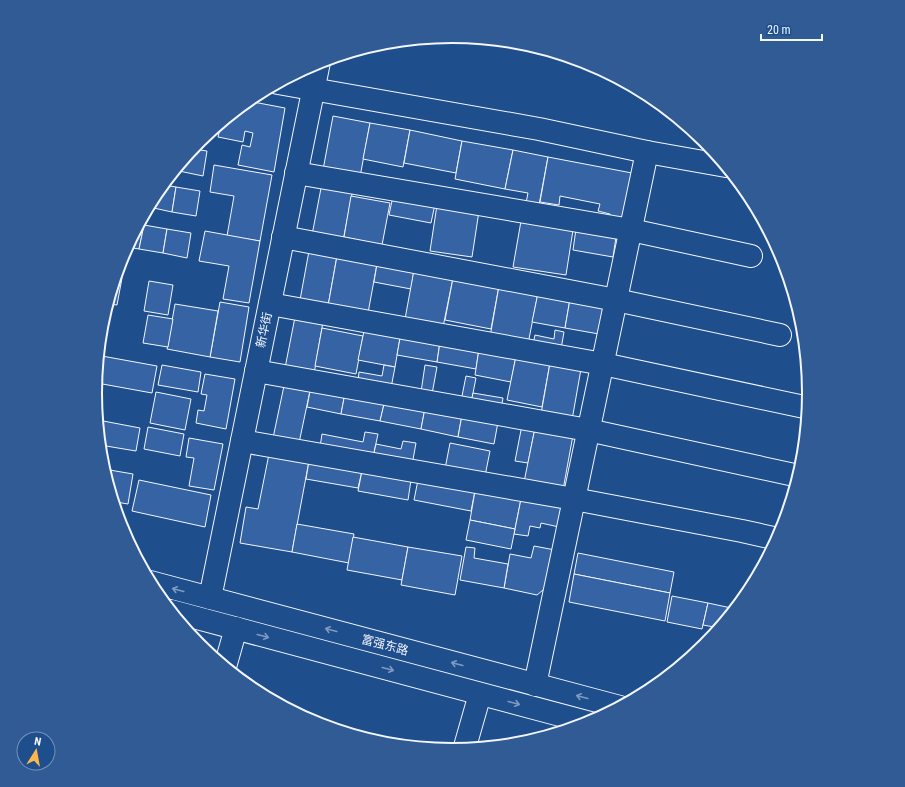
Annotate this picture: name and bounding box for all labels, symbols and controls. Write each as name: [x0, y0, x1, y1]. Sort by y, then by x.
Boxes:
scale bar: [761, 16, 822, 42]
text: 20 m: [767, 23, 791, 37]
street label: 新华街: [253, 311, 275, 349]
one-way arrow: [172, 585, 185, 593]
one-way arrow: [325, 626, 338, 634]
one-way arrow: [256, 632, 269, 640]
street label: 富强东路: [360, 632, 410, 658]
one-way arrow: [450, 660, 463, 667]
one-way arrow: [381, 666, 394, 673]
one-way arrow: [576, 693, 589, 701]
one-way arrow: [507, 700, 520, 707]
north arrow: [16, 731, 56, 771]
text: N: [33, 735, 43, 749]

